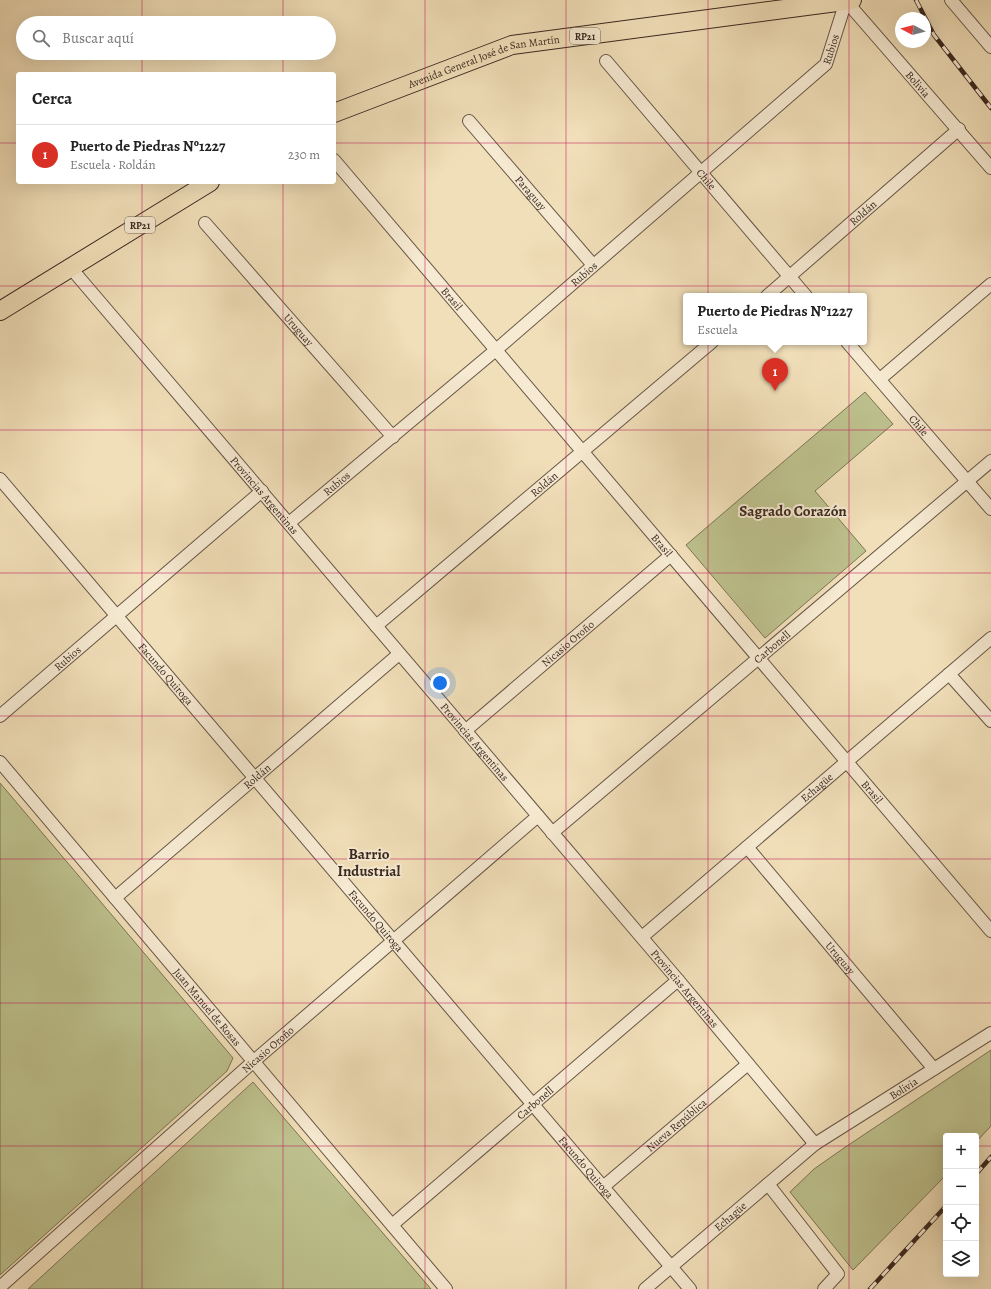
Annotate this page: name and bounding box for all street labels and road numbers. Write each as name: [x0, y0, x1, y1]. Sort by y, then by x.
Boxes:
road number: RP21: [570, 28, 600, 44]
street label: Avenida General José de San Martín: [405, 32, 561, 92]
street label: Rubios: [819, 32, 843, 66]
street label: Bolivia: [902, 68, 934, 102]
street label: Chile: [693, 166, 719, 193]
street label: Paraguay: [511, 173, 550, 214]
street label: Roldán: [846, 197, 880, 229]
road number: RP21: [125, 217, 155, 233]
street label: Rubios: [567, 258, 601, 290]
street label: Brasil: [438, 284, 466, 314]
street label: Uruguay: [280, 311, 317, 350]
street label: Chile: [905, 412, 932, 439]
street label: Provincias Argentinas: [227, 453, 302, 538]
street label: Rubios: [320, 468, 354, 499]
street label: Roldán: [527, 468, 561, 500]
street label: Brasil: [648, 531, 676, 560]
street label: Nicasio Oroño: [538, 617, 598, 670]
street label: Carbonell: [751, 627, 794, 667]
street label: Facundo Quiroga: [135, 640, 197, 709]
street label: Rubios: [51, 643, 84, 674]
street label: Provincias Argentinas: [437, 700, 512, 784]
street label: Roldán: [240, 761, 274, 793]
street label: Echagüe: [798, 770, 836, 806]
street label: Brasil: [858, 777, 886, 807]
street label: Facundo Quiroga: [345, 887, 407, 956]
street label: Uruguay: [822, 939, 858, 978]
street label: Provincias Argentinas: [647, 946, 722, 1031]
street label: Juan Manuel de Rosas: [170, 965, 244, 1049]
street label: Nicasio Oroño: [239, 1022, 298, 1077]
street label: Bolivia: [887, 1074, 922, 1103]
street label: Carbonell: [514, 1083, 557, 1123]
street label: Nueva República: [643, 1095, 711, 1155]
street label: Facundo Quiroga: [555, 1133, 617, 1202]
street label: Echagüe: [711, 1199, 750, 1235]

